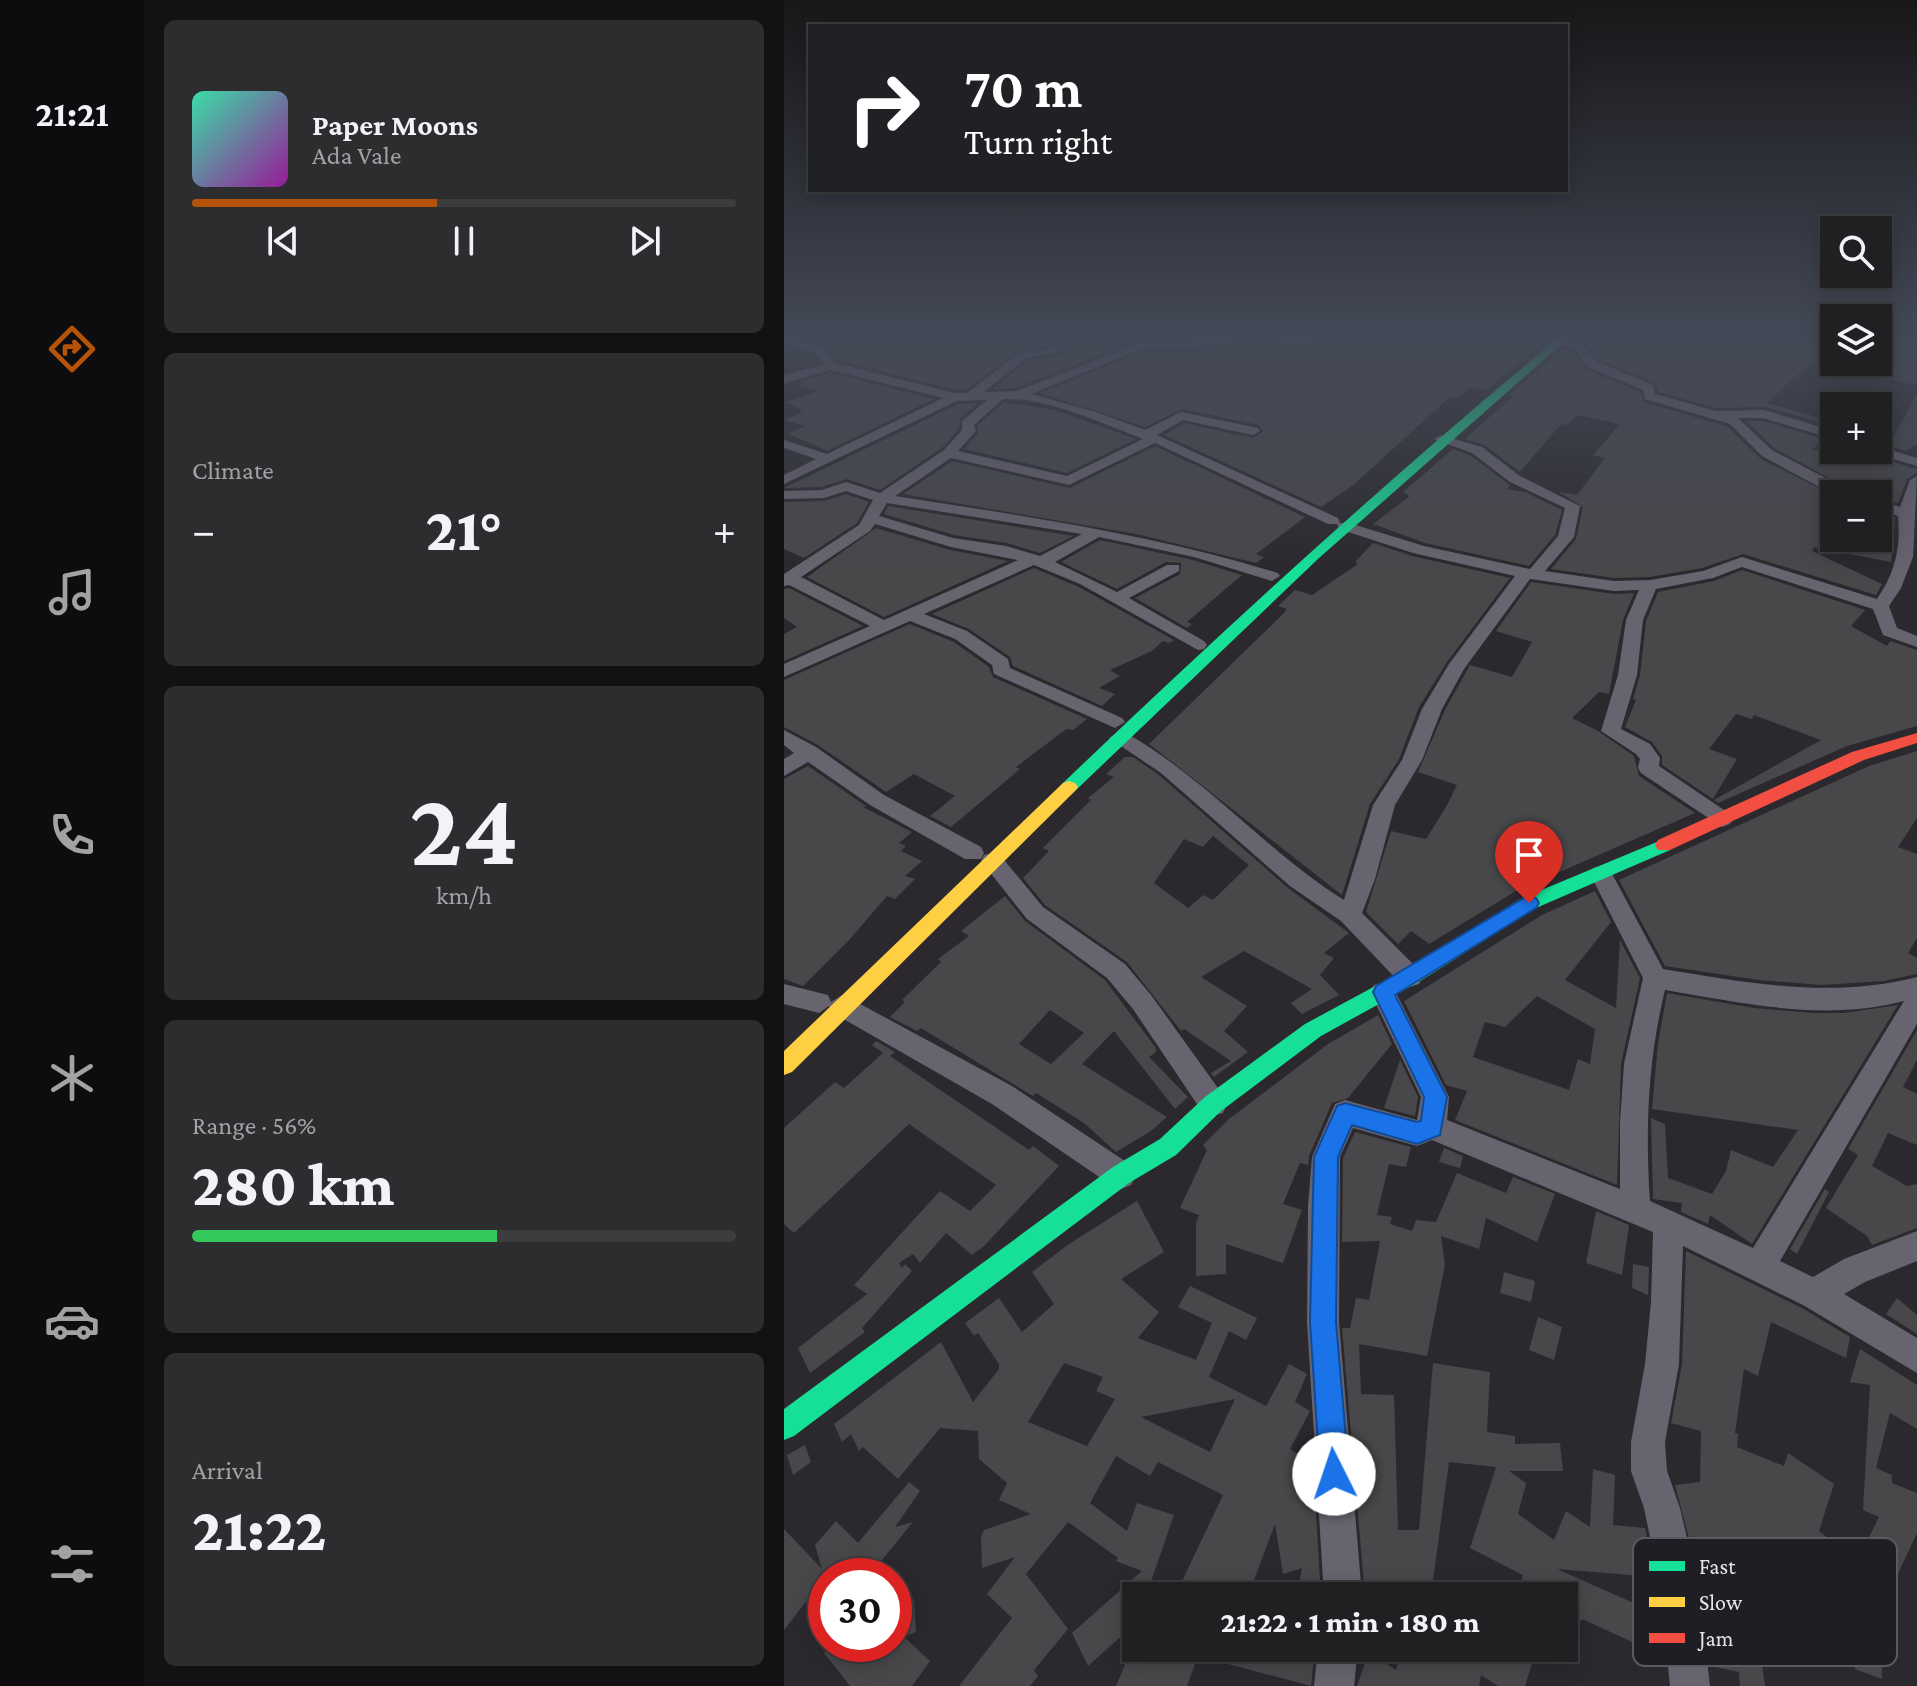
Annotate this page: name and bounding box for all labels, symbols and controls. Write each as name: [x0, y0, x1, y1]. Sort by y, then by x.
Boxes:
icon: right: [832, 56, 936, 160]
text: 70 m: [964, 57, 1083, 119]
text: 21:21: [35, 94, 109, 134]
text: Paper Moons: [312, 108, 478, 141]
text: Turn right: [964, 122, 1112, 162]
text: Ada Vale: [312, 141, 401, 170]
map controls: [1820, 216, 1892, 552]
button: search: [1820, 216, 1892, 288]
icon: previous: [261, 219, 305, 263]
icon: pause: [442, 219, 486, 263]
icon: next: [623, 219, 667, 263]
button: layers: [1820, 304, 1892, 376]
icon: directions: [44, 321, 100, 377]
button: +: [1820, 392, 1892, 464]
text: Climate: [192, 456, 274, 485]
button: −: [1820, 480, 1892, 552]
text: 21°: [425, 496, 503, 563]
text: −: [192, 506, 215, 554]
text: +: [713, 506, 736, 554]
icon: music: [44, 564, 100, 620]
text: 24: [409, 771, 519, 886]
icon: phone: [44, 807, 100, 863]
pin: [1495, 821, 1563, 903]
icon: arrive: [1507, 833, 1551, 877]
text: km/h: [436, 881, 492, 910]
icon: climate: [44, 1050, 100, 1106]
text: Range · 56%: [192, 1111, 316, 1140]
text: 280 km: [192, 1151, 394, 1218]
icon: car: [44, 1293, 100, 1349]
position arrow: [1292, 1432, 1376, 1516]
text: Arrival: [192, 1456, 263, 1485]
text: 21:22: [192, 1496, 327, 1563]
icon: filters: [44, 1536, 100, 1592]
legend: [1633, 1538, 1897, 1666]
text: Fast: [1699, 1554, 1736, 1579]
speed limit sign: 30: [808, 1558, 912, 1662]
text: Slow: [1699, 1590, 1743, 1615]
text: 21:22 · 1 min · 180 m: [1220, 1605, 1480, 1638]
text: Jam: [1697, 1626, 1734, 1651]

